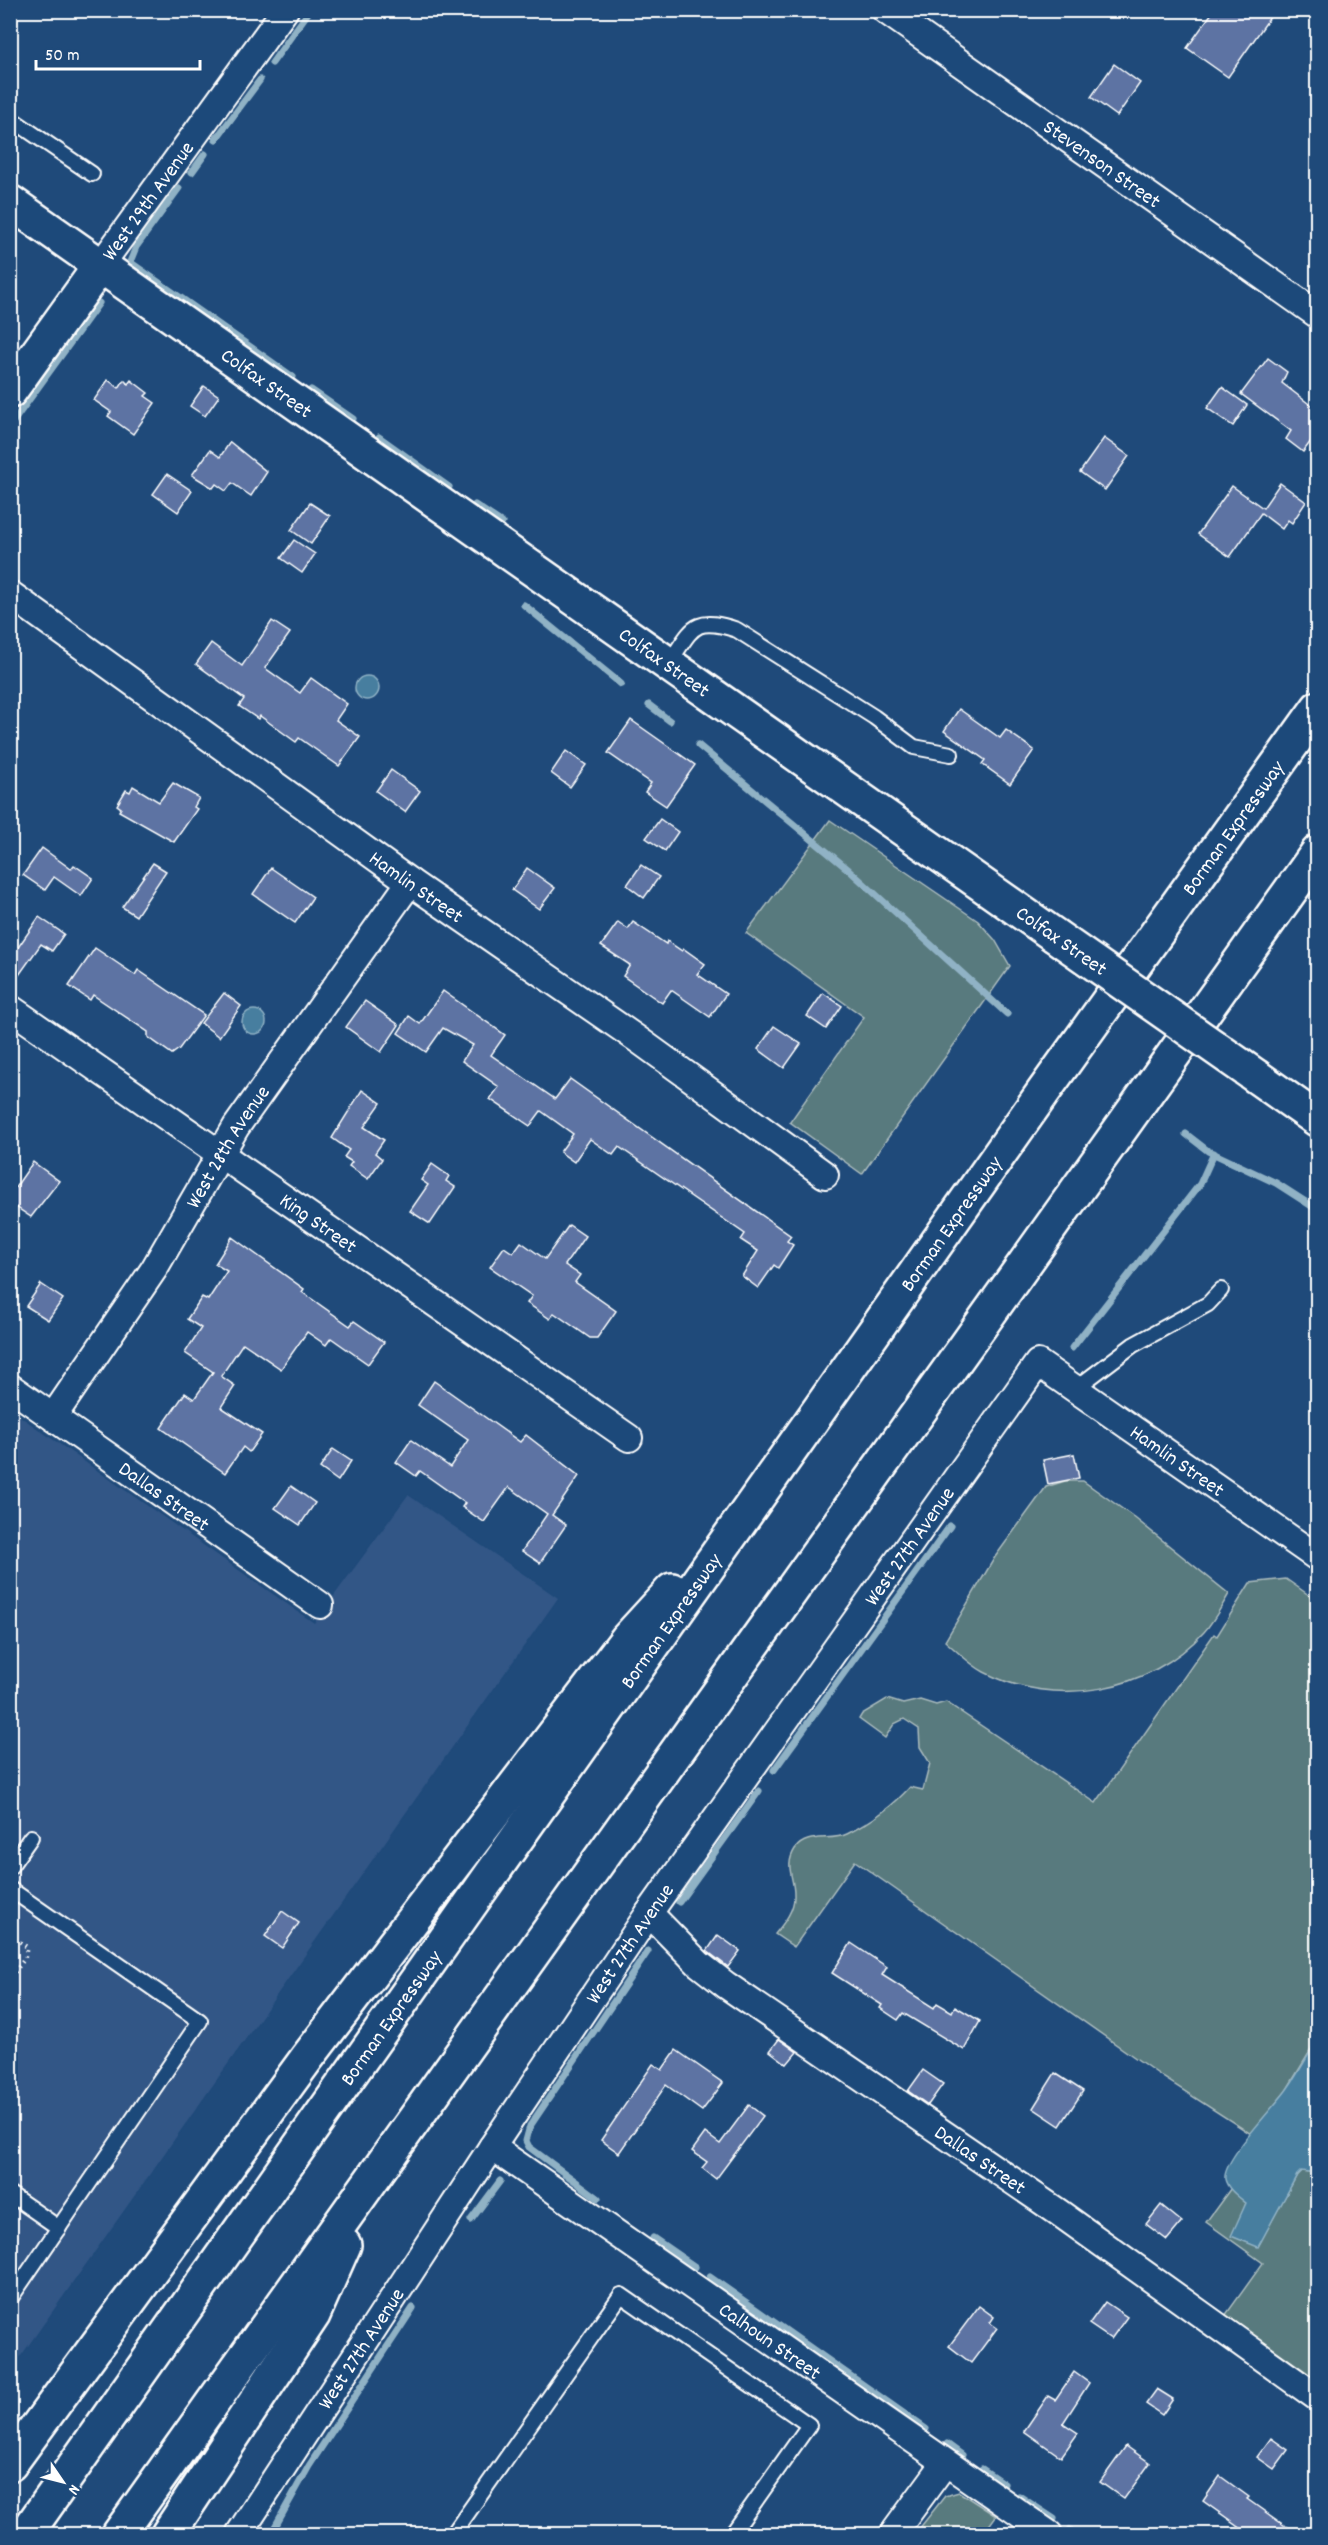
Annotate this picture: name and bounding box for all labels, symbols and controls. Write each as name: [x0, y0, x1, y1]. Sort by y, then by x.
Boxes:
scale bar: [36, 33, 200, 71]
text: 50 m: [45, 44, 80, 69]
street label: Stevenson Street: [1036, 114, 1166, 218]
street label: West 29th Avenue: [96, 136, 203, 268]
street label: Colfax Street: [213, 342, 317, 428]
street label: Colfax Street: [611, 622, 715, 707]
street label: Borman Expressway: [1176, 755, 1294, 903]
street label: Hamlin Street: [362, 845, 469, 933]
street label: Colfax Street: [1008, 900, 1112, 985]
street label: West 28th Avenue: [180, 1080, 279, 1215]
street label: Borman Expressway: [895, 1151, 1012, 1299]
street label: King Street: [272, 1187, 362, 1263]
street label: Hamlin Street: [1122, 1419, 1230, 1506]
street label: Dallas Street: [111, 1456, 215, 1541]
street label: West 27th Avenue: [859, 1482, 964, 1613]
street label: Borman Expressway: [615, 1548, 731, 1696]
street label: West 27th Avenue: [580, 1879, 683, 2011]
street label: Borman Expressway: [335, 1945, 451, 2093]
street label: Dallas Street: [927, 2119, 1031, 2204]
street label: West 27th Avenue: [312, 2283, 414, 2416]
street label: Calhoun Street: [711, 2297, 826, 2389]
north arrow: [33, 2452, 93, 2512]
text: N: [61, 2479, 85, 2499]

